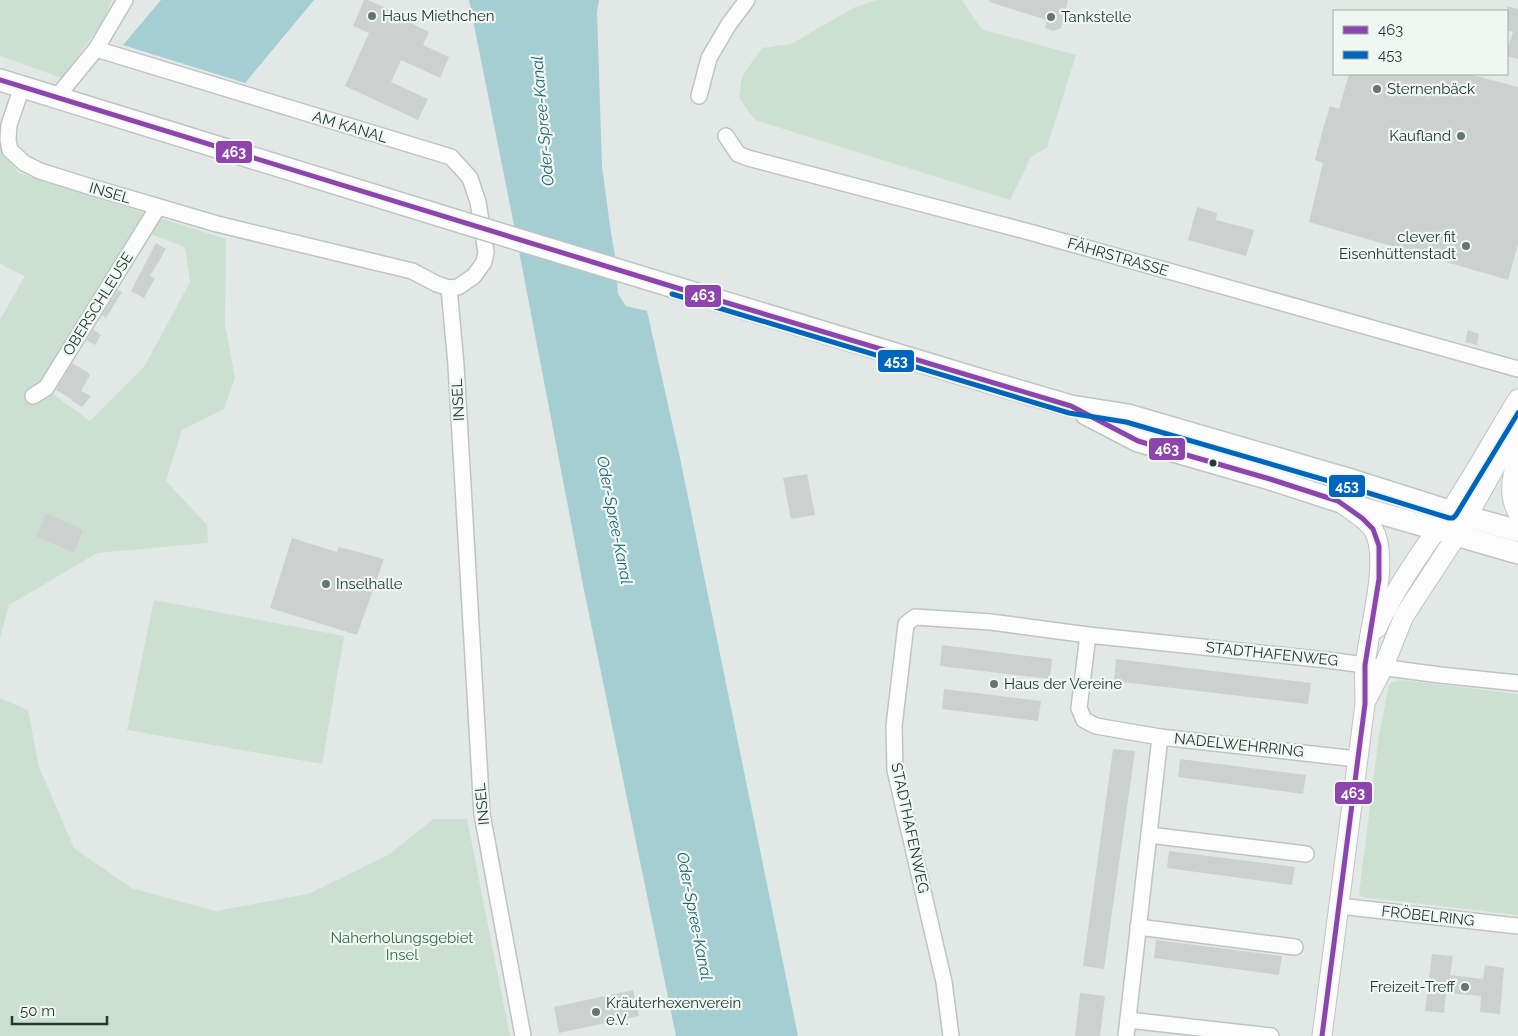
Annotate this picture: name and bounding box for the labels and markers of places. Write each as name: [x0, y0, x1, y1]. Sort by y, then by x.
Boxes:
place label: Haus Miethchen: [382, 7, 495, 25]
place label: Tankstelle: [1061, 8, 1132, 26]
marker: Haus Miethchen: [366, 10, 378, 22]
marker: Tankstelle: [1045, 11, 1057, 23]
place label: Sternenbäck: [1387, 80, 1475, 98]
marker: Sternenbäck: [1371, 83, 1383, 95]
place label: Kaufland: [1389, 127, 1451, 145]
marker: Kaufland: [1455, 130, 1467, 142]
place label: clever fit Eisenhüttenstadt: [1339, 228, 1456, 263]
marker: clever fit Eisenhüttenstadt: [1460, 240, 1472, 252]
unlabelled marker: [1208, 458, 1218, 468]
place label: Inselhalle: [336, 575, 403, 593]
marker: Inselhalle: [320, 578, 332, 590]
place label: Haus der Vereine: [1004, 675, 1122, 693]
marker: Haus der Vereine: [988, 678, 1000, 690]
place label: Freizeit-Treff: [1370, 978, 1455, 996]
marker: Freizeit-Treff: [1459, 981, 1471, 993]
place label: Kräuterhexenverein e.V.: [606, 994, 741, 1029]
marker: Kräuterhexenverein e.V.: [590, 1006, 602, 1018]

